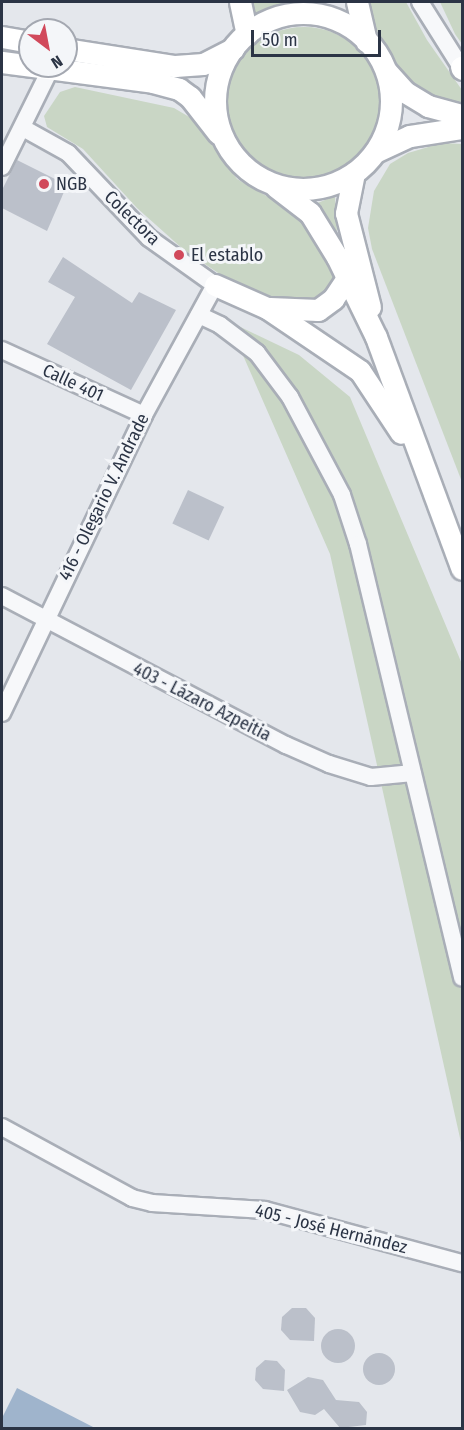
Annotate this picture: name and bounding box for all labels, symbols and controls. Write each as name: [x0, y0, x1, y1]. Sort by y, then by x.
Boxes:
north arrow: [18, 18, 78, 78]
scale bar: [254, 18, 384, 56]
text: 50 m: [262, 29, 298, 51]
text: N: [48, 51, 66, 73]
place label: NGB: [56, 173, 87, 195]
marker: NGB: [37, 177, 51, 191]
street label: Colectora: [100, 186, 164, 250]
place label: El establo: [191, 244, 263, 266]
marker: El establo: [172, 248, 186, 262]
street label: Calle 401: [39, 360, 107, 406]
street label: 416 - Olegario V. Andrade: [54, 410, 154, 584]
street label: 403 - Lázaro Azpeitia: [129, 658, 275, 746]
street label: 405 - José Hernández: [253, 1200, 409, 1258]

